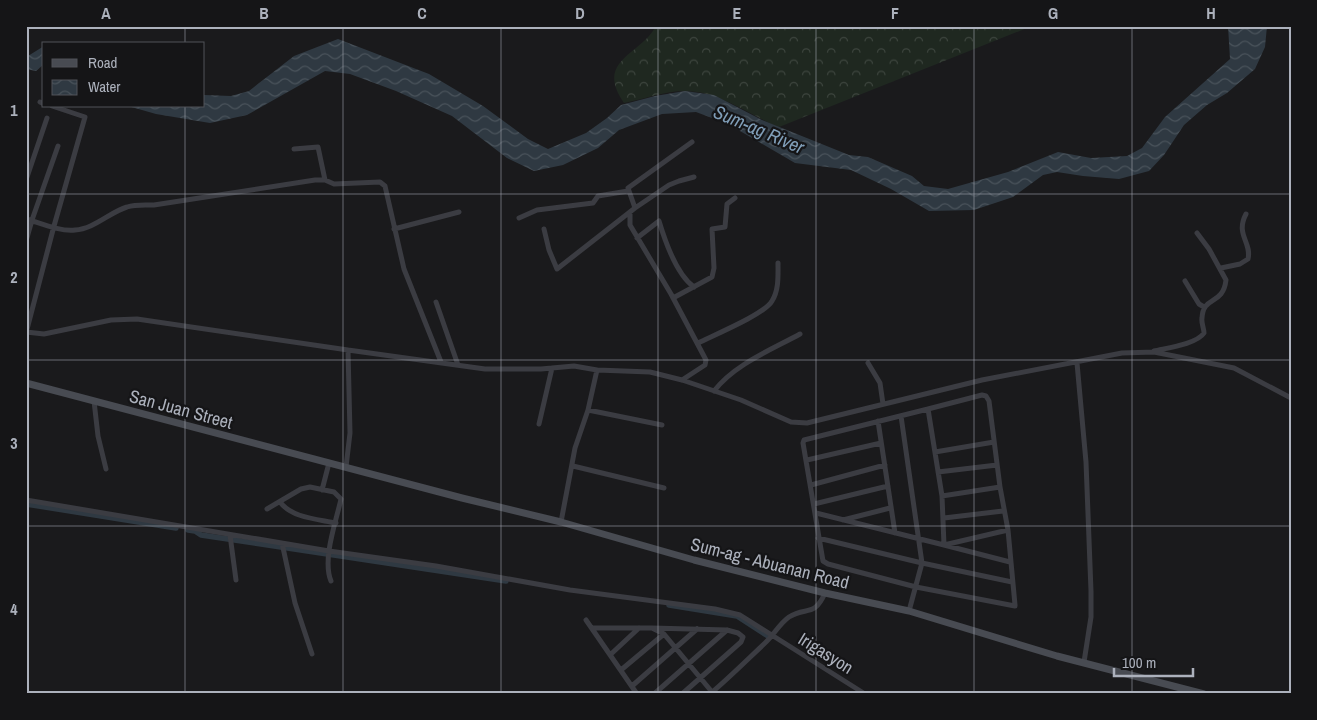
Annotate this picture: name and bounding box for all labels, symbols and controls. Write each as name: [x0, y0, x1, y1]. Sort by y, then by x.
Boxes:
text: A: [101, 2, 111, 24]
text: B: [259, 2, 269, 24]
text: C: [417, 2, 427, 24]
text: D: [575, 2, 585, 24]
text: E: [733, 2, 742, 24]
text: F: [891, 2, 899, 24]
text: G: [1048, 2, 1058, 24]
text: H: [1206, 2, 1216, 24]
legend: [42, 42, 205, 108]
text: Road: [88, 52, 117, 73]
text: Water: [88, 76, 120, 97]
water label: Sum-ag River: [710, 98, 809, 160]
text: 1: [10, 99, 18, 121]
text: 2: [10, 266, 18, 288]
street label: San Juan Street: [127, 383, 235, 435]
text: 3: [10, 432, 18, 454]
street label: Sum-ag - Abuanan Road: [688, 531, 852, 595]
text: 4: [10, 598, 18, 620]
street label: Irigasyon: [794, 626, 858, 680]
scale bar: [1114, 645, 1193, 677]
text: 100 m: [1122, 652, 1156, 673]

